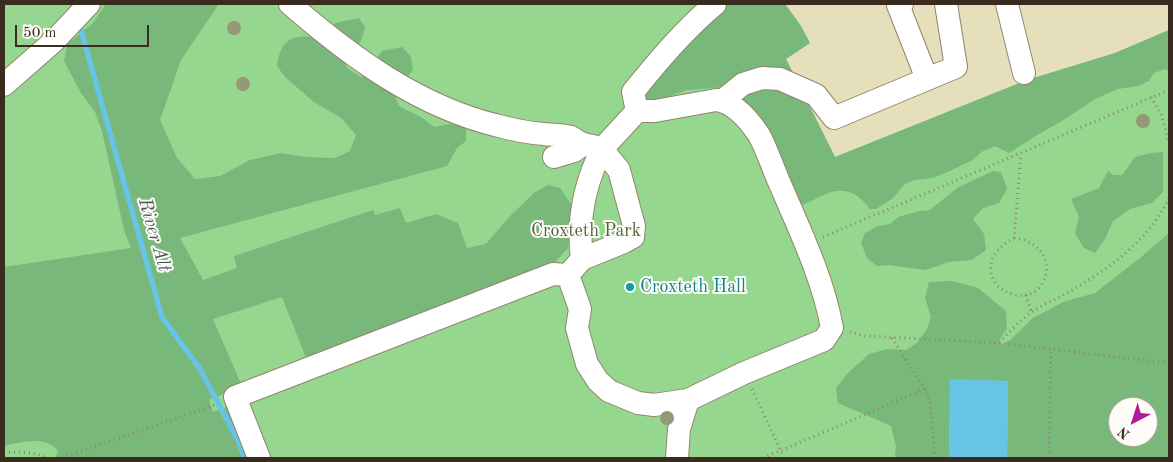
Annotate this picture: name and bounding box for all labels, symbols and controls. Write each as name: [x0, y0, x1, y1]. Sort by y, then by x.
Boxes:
scale bar: [18, 15, 151, 47]
text: 50 m: [23, 26, 57, 41]
water label: River Alt: [133, 195, 175, 275]
park label: Croxteth Park: [531, 220, 641, 242]
place label: Croxteth Hall: [640, 276, 746, 298]
marker: Croxteth Hall: [624, 281, 636, 293]
north arrow: [1108, 397, 1158, 447]
text: N: [1115, 424, 1133, 442]

